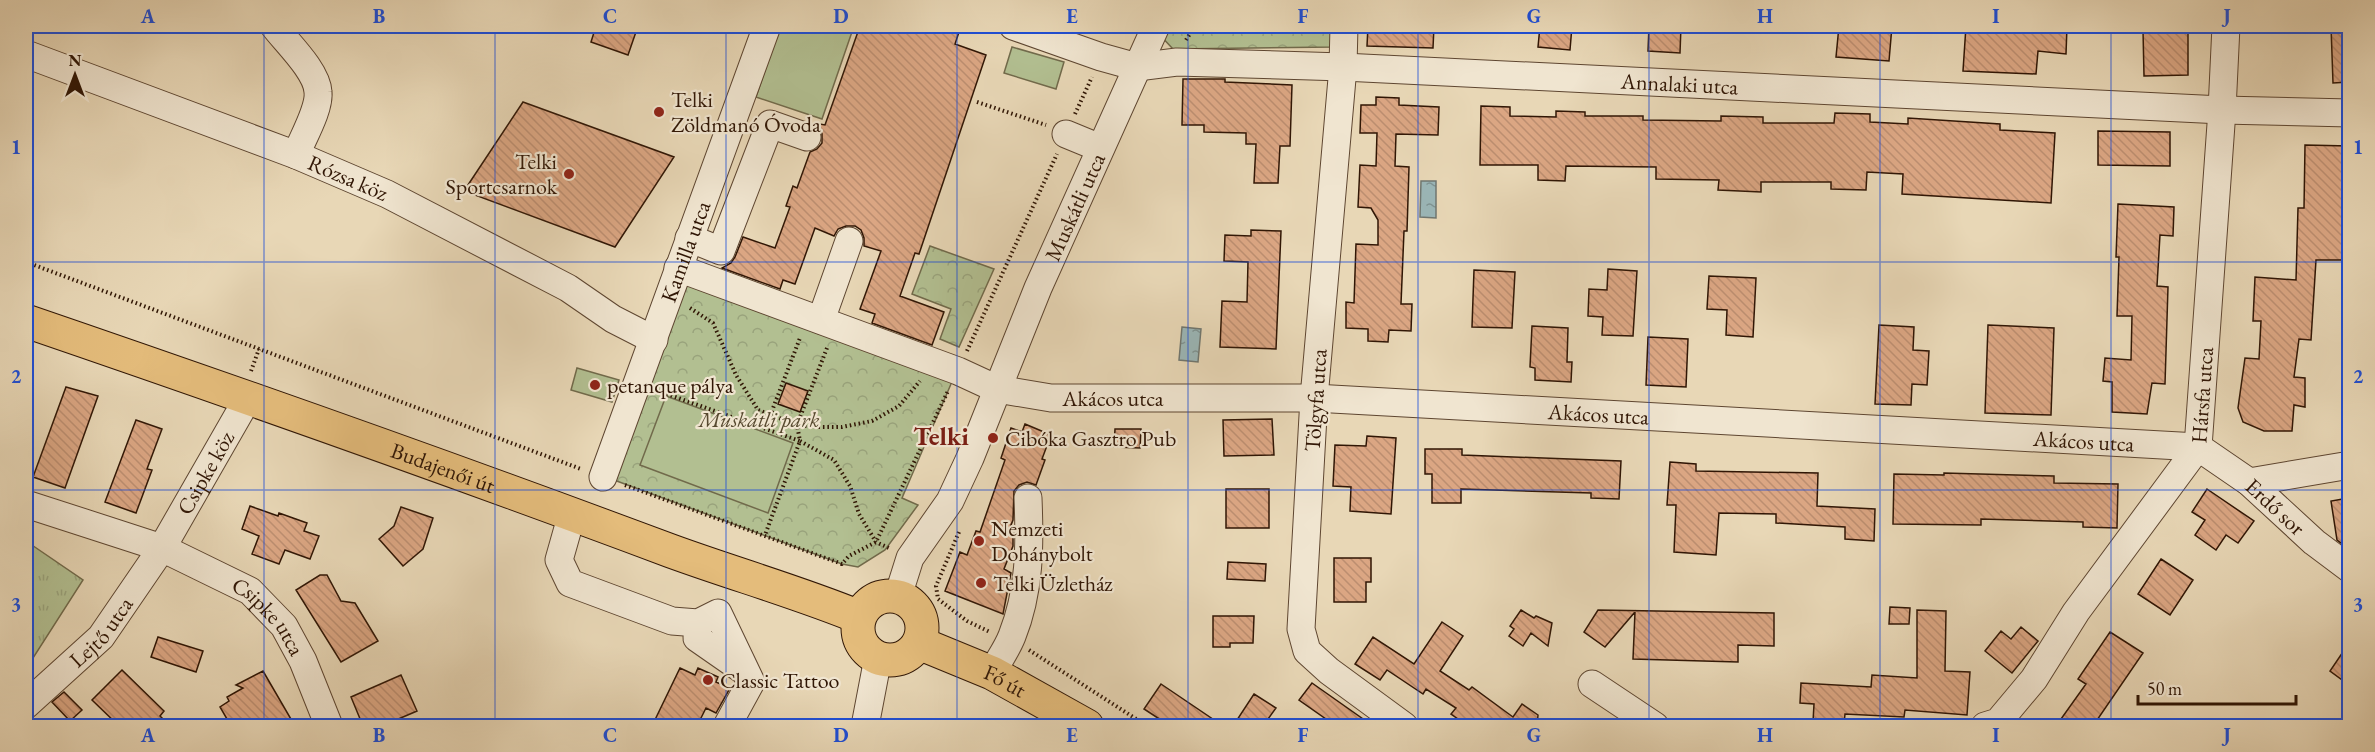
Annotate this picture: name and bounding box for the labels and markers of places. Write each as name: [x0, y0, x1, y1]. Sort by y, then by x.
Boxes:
place label: Telki Zöldmanó Óvoda: [671, 85, 821, 139]
marker: Telki Zöldmanó Óvoda: [652, 105, 666, 119]
place label: Telki Sportcsarnok: [446, 147, 558, 201]
marker: Telki Sportcsarnok: [562, 167, 576, 181]
place label: petanque pálya: [607, 371, 734, 400]
marker: petanque pálya: [588, 378, 602, 392]
place label: Cibóka Gasztro Pub: [1005, 424, 1176, 453]
marker: Cibóka Gasztro Pub: [986, 431, 1000, 445]
place label: Nemzeti Dohánybolt: [991, 514, 1093, 568]
marker: Nemzeti Dohánybolt: [972, 534, 986, 548]
place label: Telki Üzletház: [993, 569, 1113, 598]
marker: Telki Üzletház: [974, 576, 988, 590]
place label: Classic Tattoo: [720, 666, 840, 695]
marker: Classic Tattoo: [701, 673, 715, 687]

